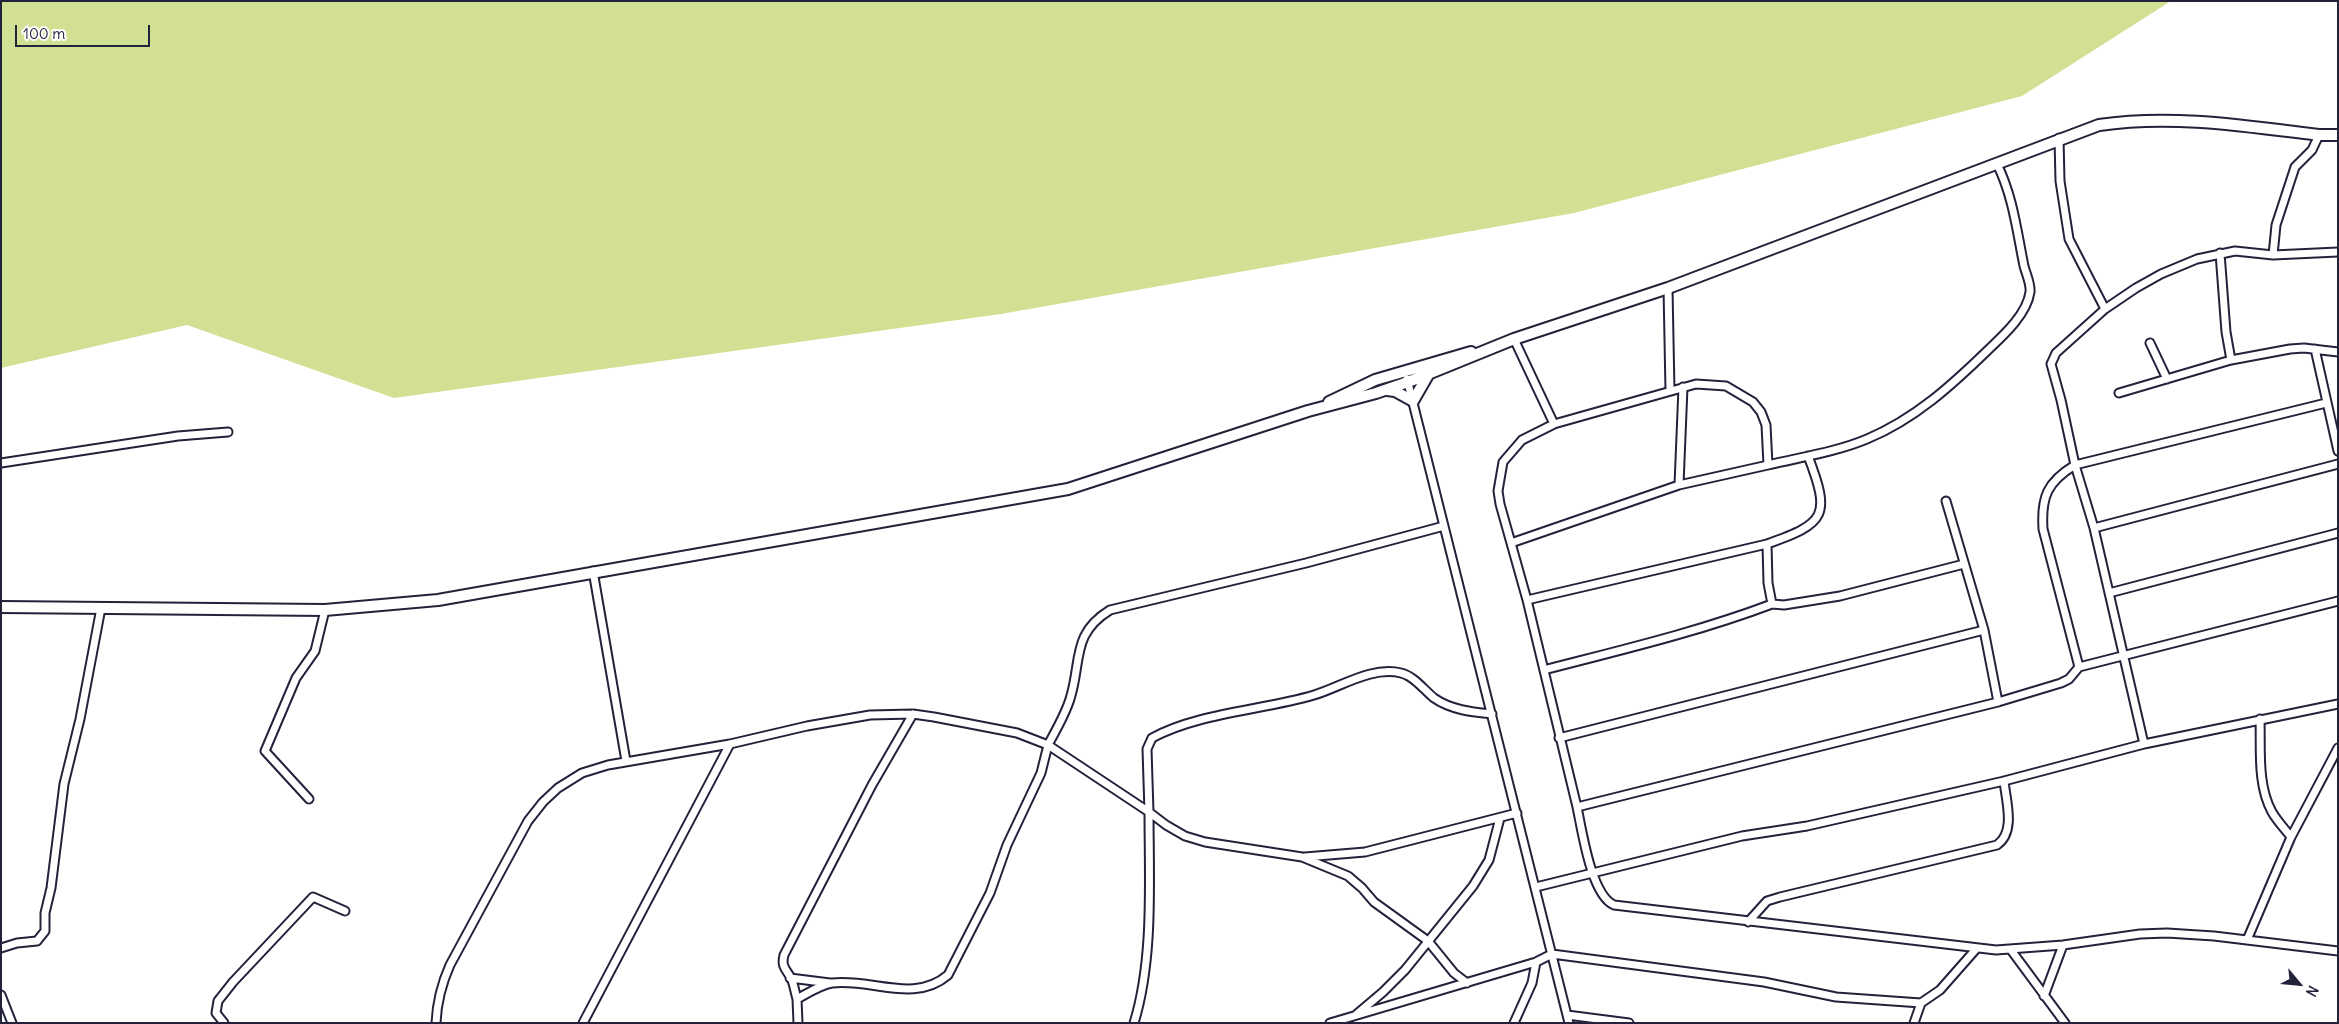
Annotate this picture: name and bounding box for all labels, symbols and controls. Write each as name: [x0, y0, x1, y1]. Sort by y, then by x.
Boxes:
scale bar: [18, 15, 152, 47]
text: 100 m: [23, 24, 65, 43]
north arrow: [2274, 959, 2324, 1009]
text: N: [2302, 983, 2322, 1000]

